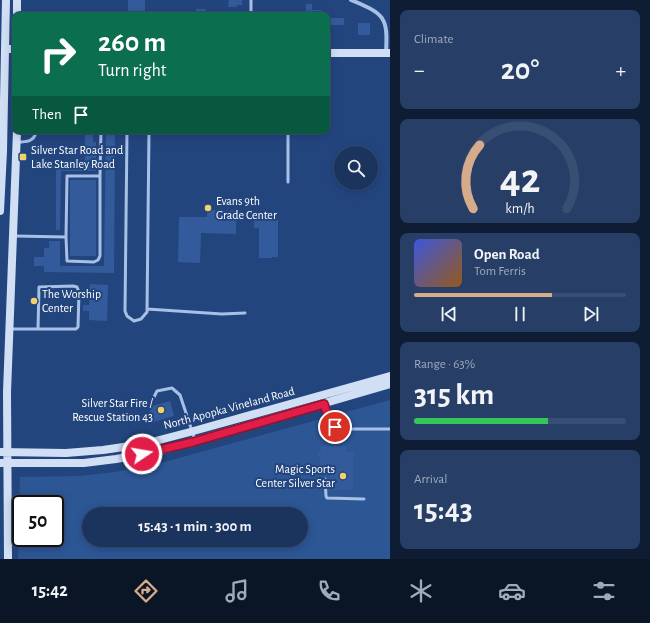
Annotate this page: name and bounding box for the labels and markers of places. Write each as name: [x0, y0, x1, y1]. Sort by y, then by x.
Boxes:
place label: Silver Star Road and Lake Stanley Road: [31, 144, 123, 171]
marker: Silver Star Road and Lake Stanley Road: [18, 152, 28, 162]
place label: Evans 9th Grade Center: [216, 195, 277, 221]
marker: Evans 9th Grade Center: [203, 203, 213, 213]
place label: The Worship Center: [42, 288, 101, 314]
marker: The Worship Center: [29, 296, 39, 306]
place label: Silver Star Fire / Rescue Station 43: [72, 397, 154, 423]
marker: Silver Star Fire / Rescue Station 43: [156, 405, 166, 415]
pin: [318, 410, 352, 444]
place label: Magic Sports Center Silver Star: [256, 463, 335, 489]
marker: Magic Sports Center Silver Star: [338, 471, 348, 481]

